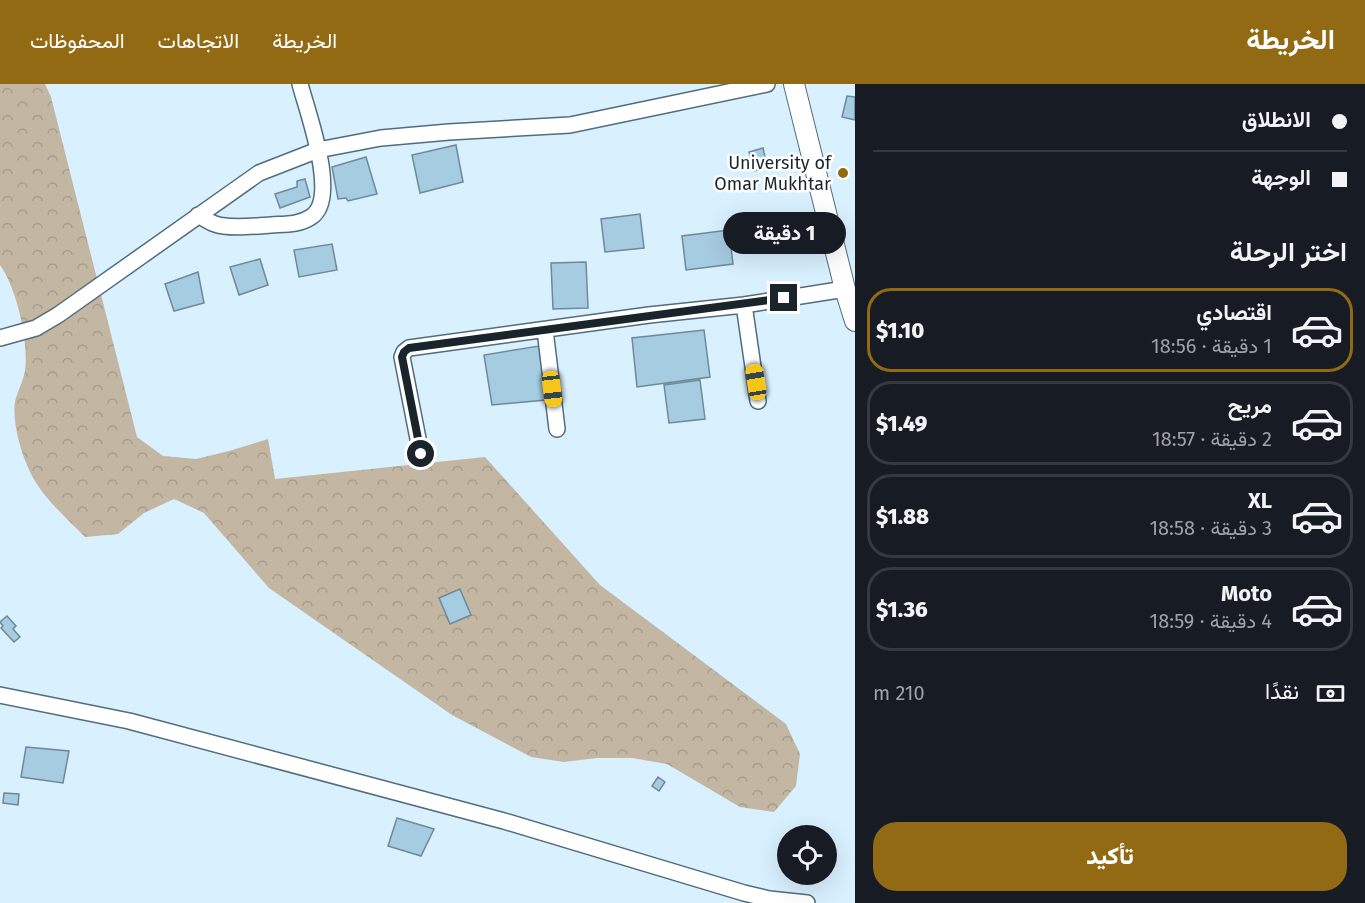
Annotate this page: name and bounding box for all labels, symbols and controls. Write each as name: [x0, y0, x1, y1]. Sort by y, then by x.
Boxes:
text: الخريطة: [1246, 23, 1335, 56]
text: المحفوظات: [30, 28, 125, 54]
text: الاتجاهات: [158, 28, 239, 54]
text: الخريطة: [272, 28, 337, 54]
text: الانطلاق: [1242, 106, 1311, 133]
place label: University of Omar Mukhtar: [714, 152, 833, 195]
text: الوجهة: [1251, 164, 1311, 191]
marker: University of Omar Mukhtar: [836, 166, 850, 180]
callout: 1 دقيقة: [722, 211, 846, 253]
text: 1 دقيقة: [754, 221, 815, 245]
text: اختر الرحلة: [1230, 236, 1347, 268]
route end: [770, 284, 797, 311]
text: اقتصادي: [1196, 299, 1272, 326]
icon: car: [1290, 303, 1344, 357]
text: $1.10: [876, 317, 924, 344]
text: 1 دقيقة · 18:56: [1151, 334, 1272, 358]
car: [744, 363, 768, 401]
car: [541, 370, 563, 408]
text: مريح: [1228, 392, 1272, 419]
icon: car: [1290, 396, 1344, 450]
text: $1.49: [876, 410, 927, 437]
text: 2 دقيقة · 18:57: [1152, 427, 1272, 451]
route start: [407, 440, 434, 467]
text: XL: [1248, 487, 1272, 514]
icon: car: [1290, 489, 1344, 543]
text: $1.88: [876, 503, 929, 530]
text: 3 دقيقة · 18:58: [1149, 516, 1272, 540]
text: Moto: [1221, 580, 1272, 607]
icon: car: [1290, 582, 1344, 636]
text: $1.36: [876, 596, 928, 623]
text: 4 دقيقة · 18:59: [1150, 609, 1272, 633]
icon: cash: [1314, 677, 1347, 710]
text: نقدًا: [1265, 678, 1299, 705]
text: 210 m: [873, 681, 925, 705]
button: تأكيد: [873, 822, 1347, 891]
map controls: [777, 825, 837, 885]
button: locate: [777, 825, 837, 885]

